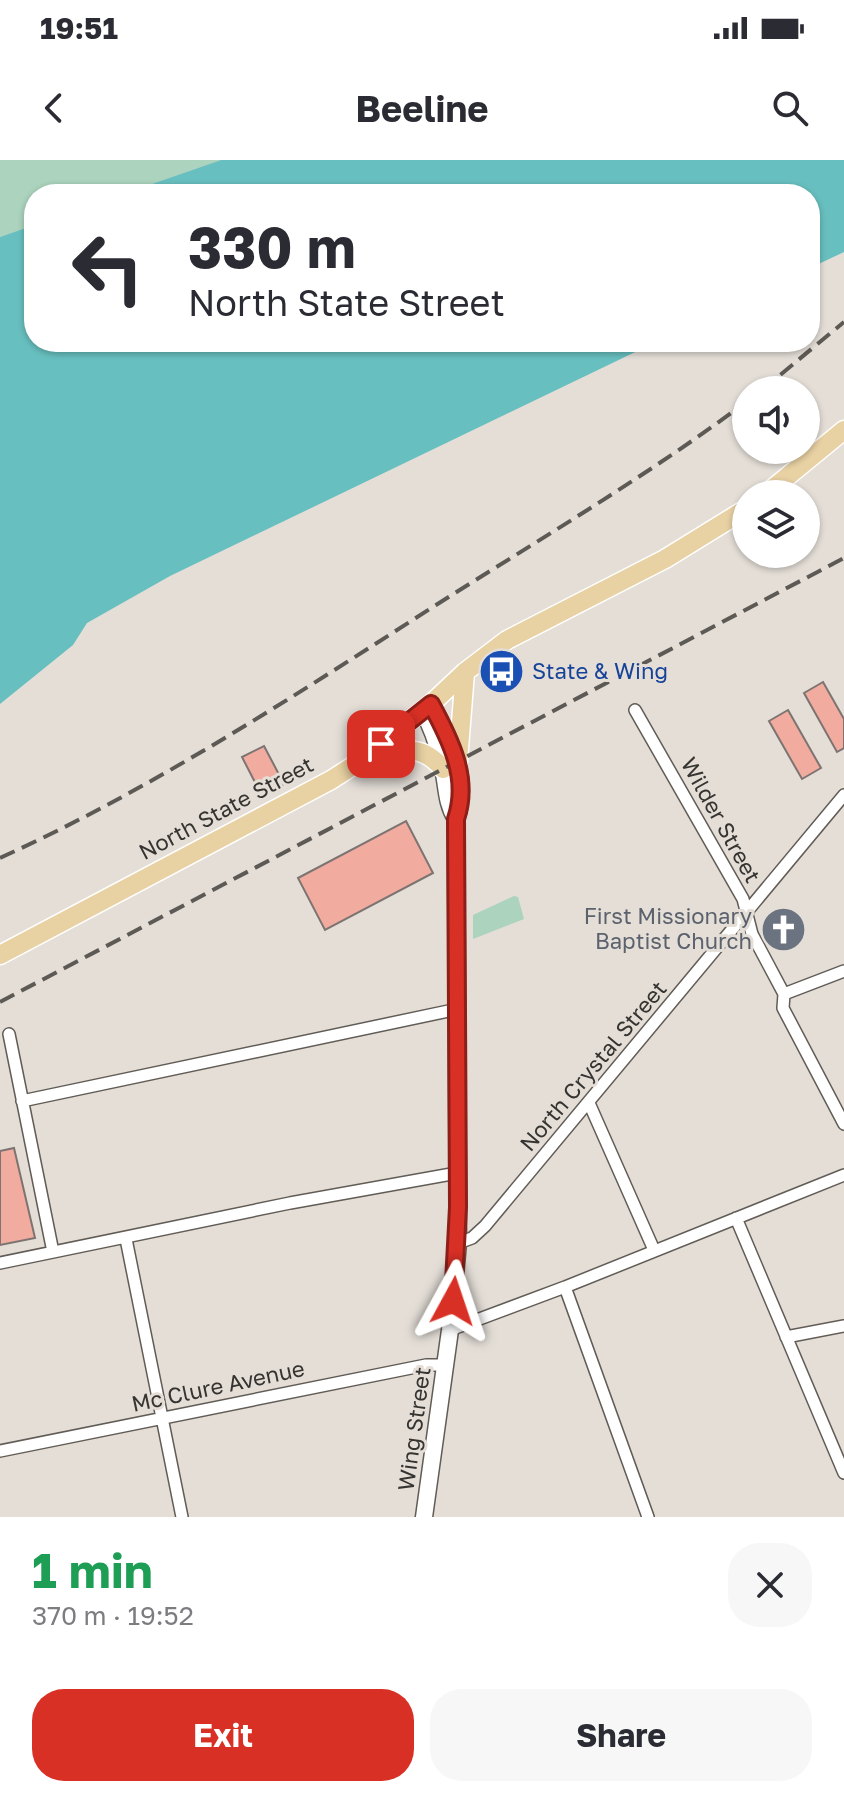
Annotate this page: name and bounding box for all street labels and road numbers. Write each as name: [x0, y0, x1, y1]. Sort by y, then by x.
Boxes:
street label: North State Street: [134, 750, 318, 865]
street label: Wilder Street: [676, 752, 767, 887]
street label: North Crystal Street: [514, 975, 672, 1156]
street label: Mc Clure Avenue: [129, 1354, 307, 1417]
street label: Wing Street: [391, 1365, 436, 1493]

